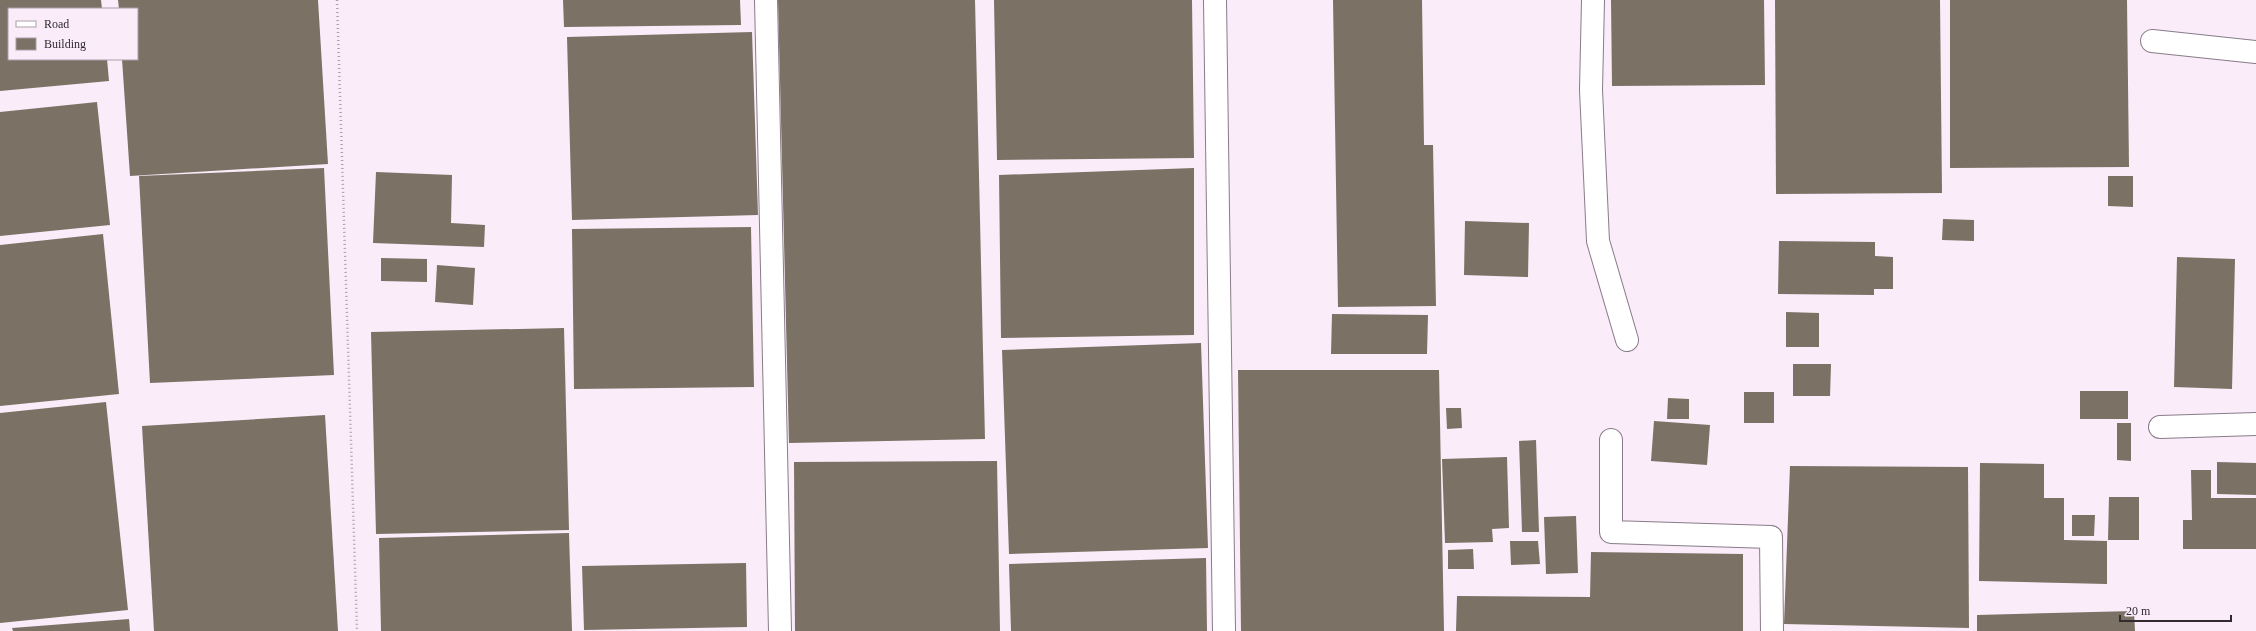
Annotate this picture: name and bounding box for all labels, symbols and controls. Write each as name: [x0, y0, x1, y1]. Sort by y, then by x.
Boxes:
legend: [8, 8, 138, 60]
text: Road: [44, 17, 69, 31]
text: Building: [44, 37, 86, 51]
scale bar: [2120, 597, 2231, 623]
text: 20 m: [2126, 604, 2151, 618]

